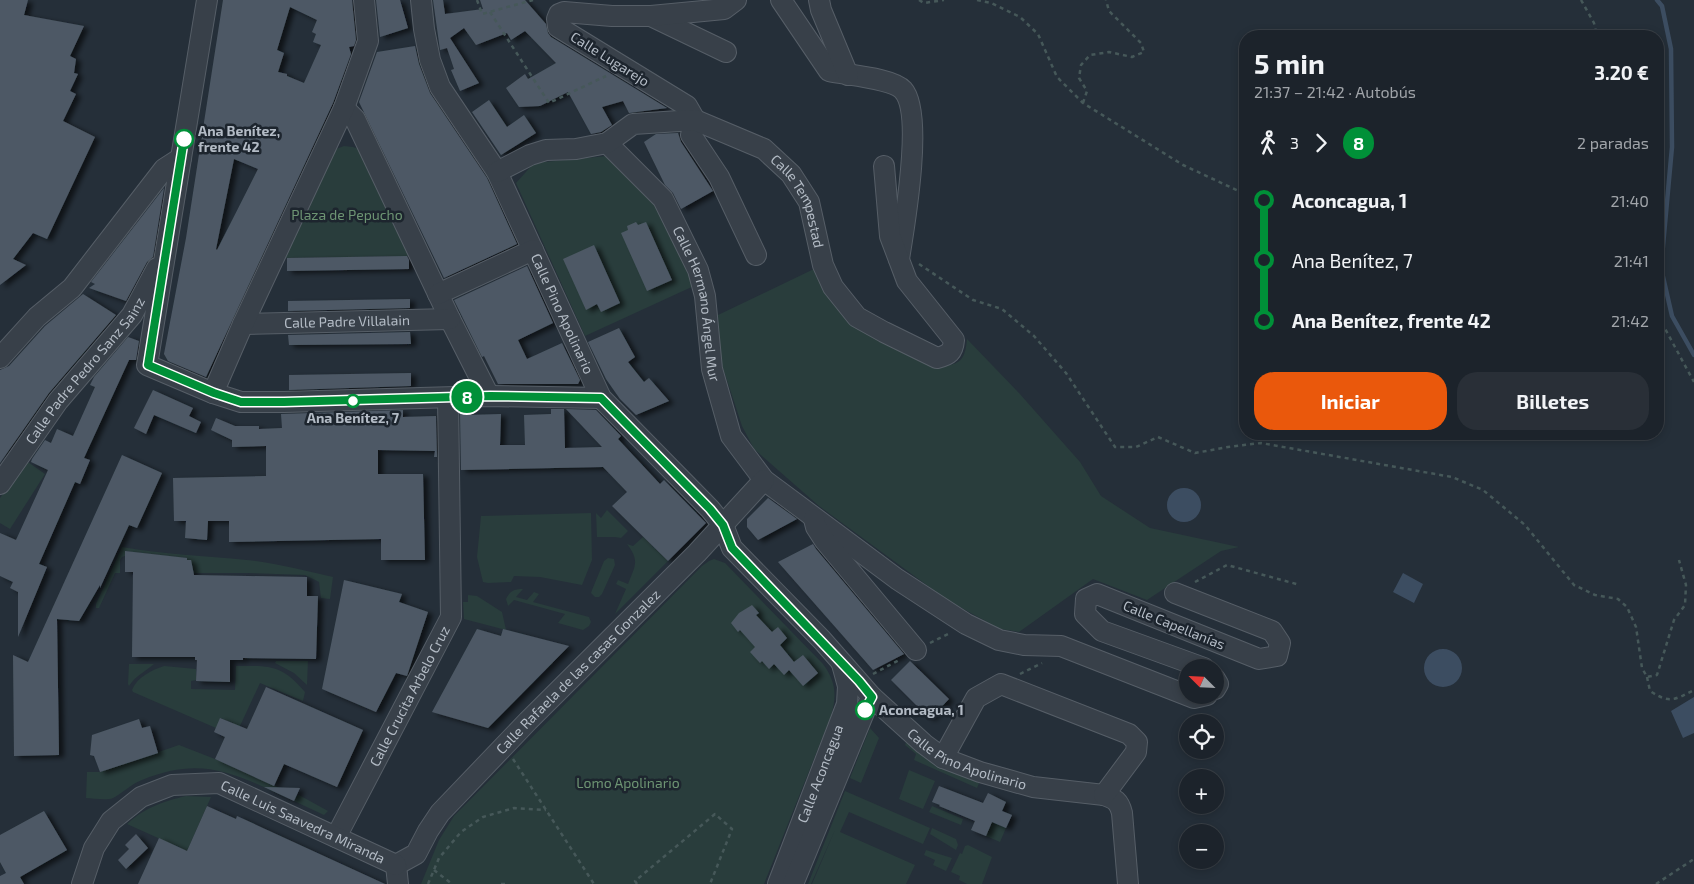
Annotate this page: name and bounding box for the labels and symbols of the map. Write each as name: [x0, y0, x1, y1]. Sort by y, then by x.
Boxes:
street label: Calle Lugarejo: [568, 28, 653, 90]
place label: Ana Benítez, frente 42: [198, 122, 280, 155]
marker: Ana Benítez, frente 42: [174, 129, 194, 149]
street label: Calle Tempestad: [767, 151, 828, 249]
park label: Plaza de Pepucho: [291, 206, 403, 223]
street label: Calle Hermano Ángel Mur: [670, 223, 724, 384]
street label: Calle Pino Apolinario: [528, 251, 598, 377]
street label: Calle Padre Pedro Sanz Sainz: [21, 294, 148, 447]
street label: Calle Padre Villalain: [284, 311, 410, 331]
line badge: 8: [451, 381, 483, 413]
marker: Ana Benítez, 7: [346, 394, 360, 408]
place label: Ana Benítez, 7: [307, 409, 400, 426]
street label: Calle Rafaela de las casas Gonzalez: [492, 586, 663, 757]
street label: Calle Capellanías: [1121, 596, 1228, 653]
street label: Calle Crucita Arbelo Cruz: [365, 623, 453, 769]
north arrow: [1179, 659, 1224, 704]
marker: Aconcagua, 1: [855, 700, 875, 720]
place label: Aconcagua, 1: [879, 701, 964, 718]
street label: Calle Aconcagua: [793, 722, 846, 825]
street label: Calle Pino Apolinario: [904, 724, 1029, 793]
park label: Lomo Apolinario: [576, 774, 680, 791]
street label: Calle Luis Saavedra Miranda: [218, 776, 388, 867]

